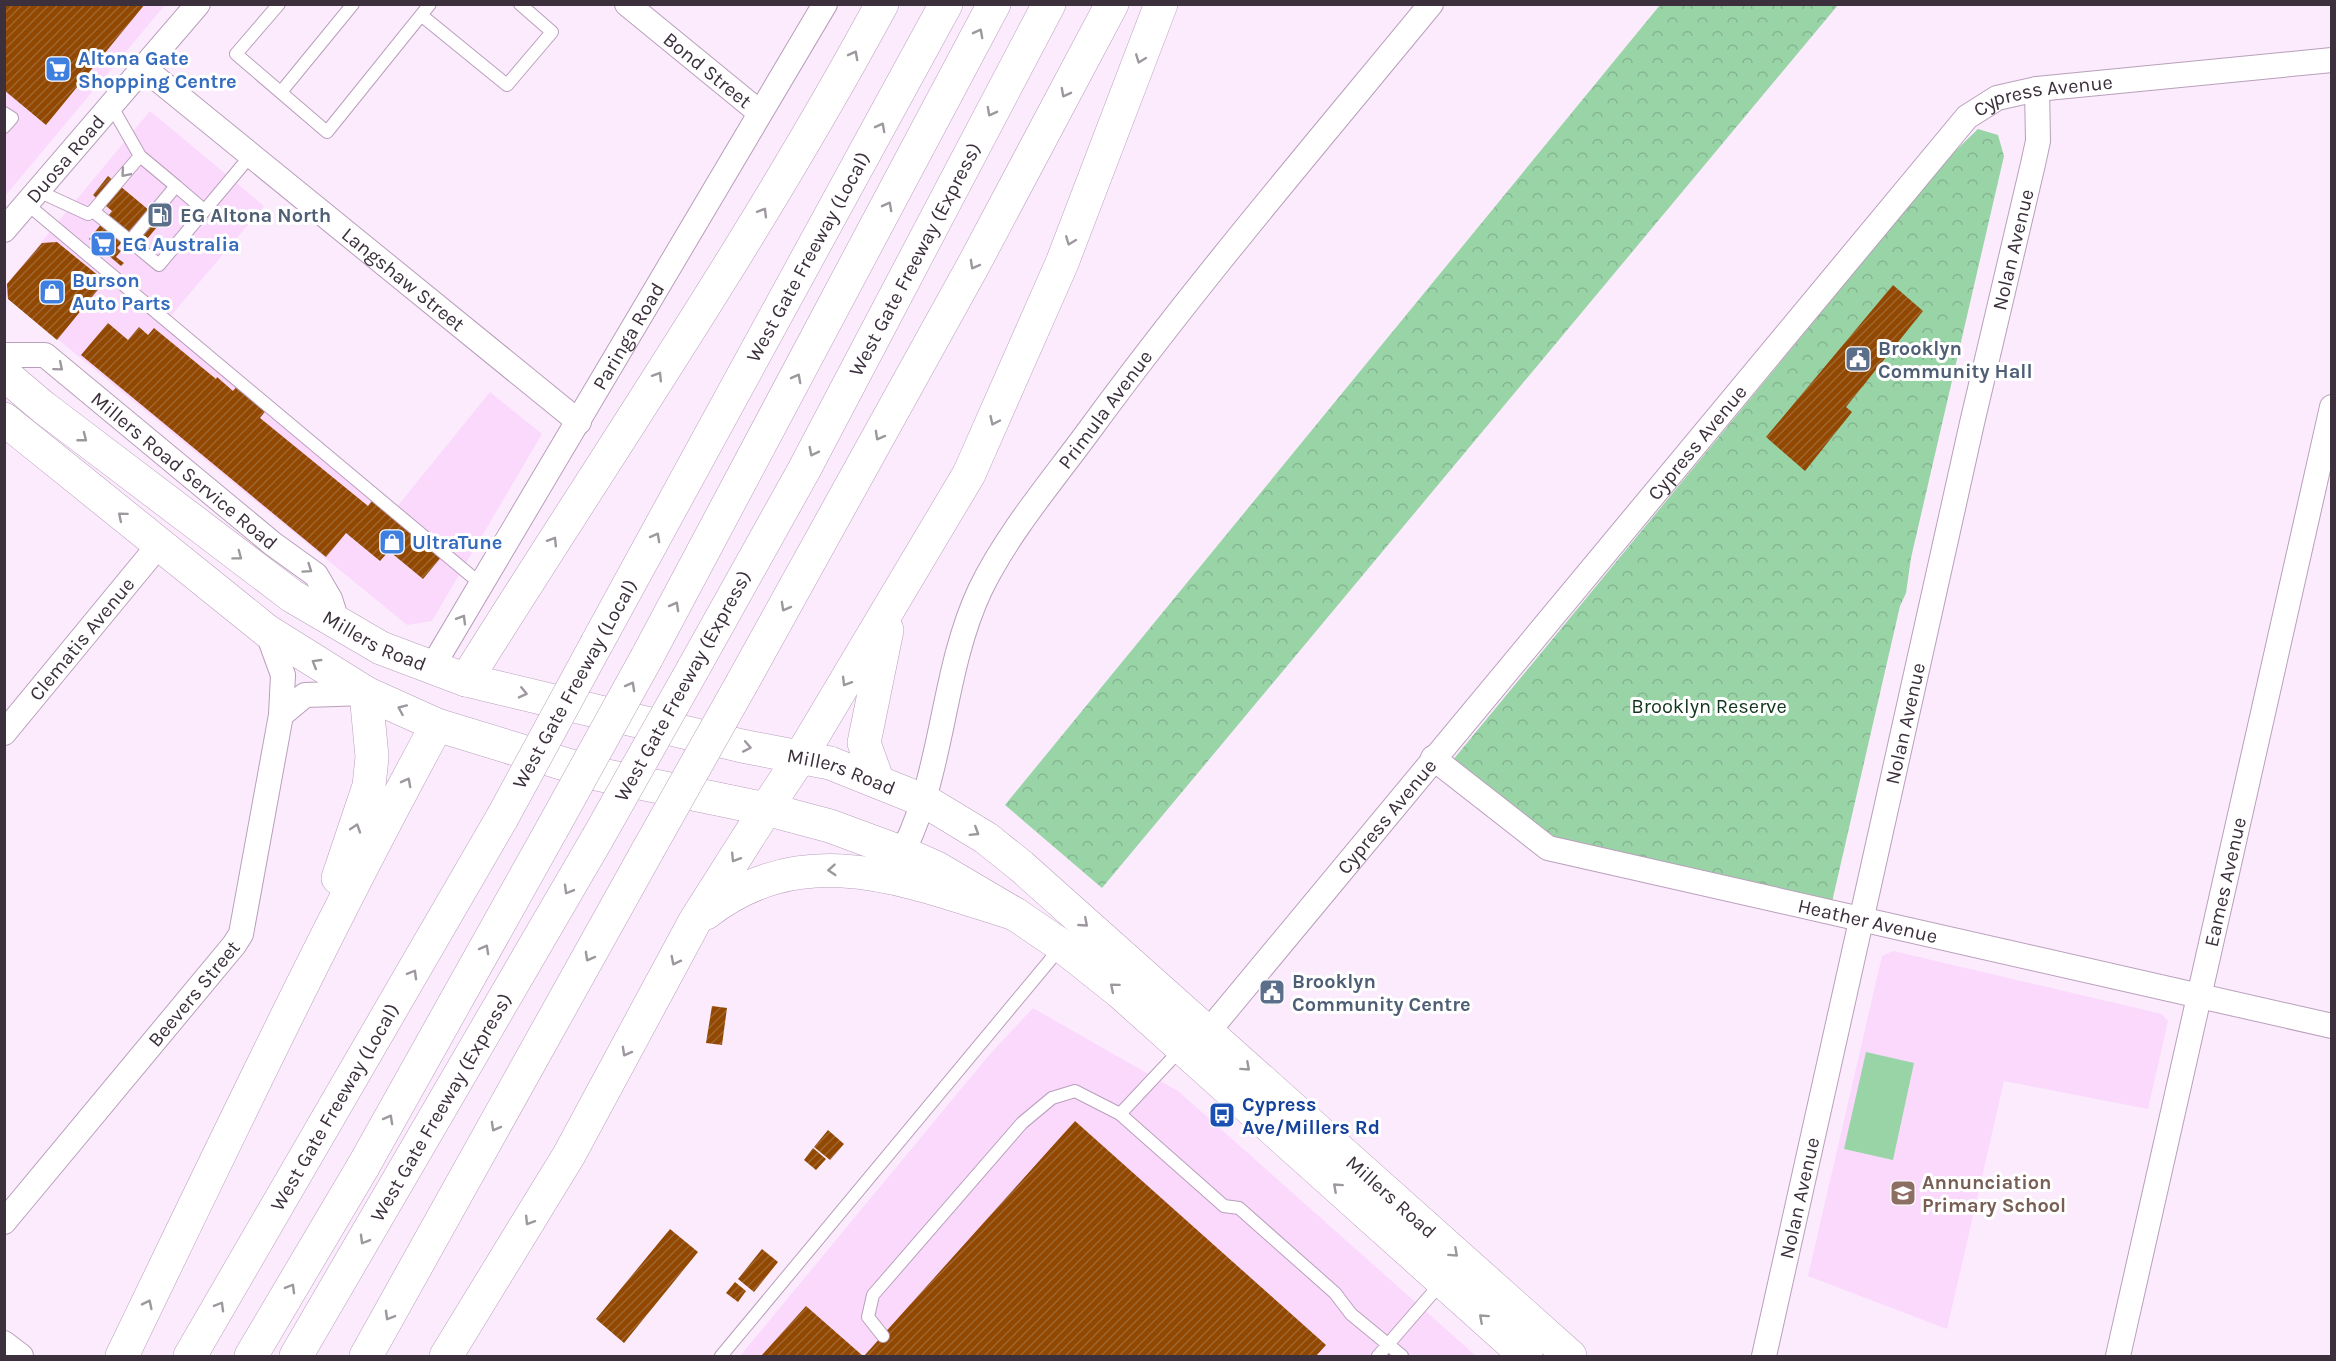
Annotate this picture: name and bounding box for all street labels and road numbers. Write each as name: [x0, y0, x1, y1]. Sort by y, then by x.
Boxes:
street label: Bond Street: [659, 27, 757, 113]
street label: Cypress Avenue: [1969, 70, 2114, 121]
street label: Duosa Road: [21, 110, 109, 207]
street label: West Gate Freeway (Express): [844, 139, 986, 380]
street label: West Gate Freeway (Local): [741, 148, 875, 366]
street label: Nolan Avenue: [1987, 187, 2038, 313]
street label: Langshaw Street: [337, 222, 470, 336]
street label: Paringa Road: [588, 278, 669, 394]
street label: Primula Avenue: [1053, 345, 1157, 473]
street label: Cypress Avenue: [1643, 380, 1751, 505]
street label: Millers Road Service Road: [87, 387, 282, 554]
street label: West Gate Freeway (Express): [610, 567, 756, 805]
street label: Clematis Avenue: [24, 573, 139, 705]
street label: West Gate Freeway (Local): [508, 575, 642, 793]
street label: Millers Road: [319, 605, 430, 676]
street label: Nolan Avenue: [1880, 661, 1930, 787]
street label: Millers Road: [785, 743, 899, 799]
street label: Cypress Avenue: [1332, 754, 1441, 879]
street label: Eames Avenue: [2199, 815, 2251, 949]
street label: Heather Avenue: [1796, 894, 1940, 948]
street label: Beevers Street: [143, 935, 245, 1051]
street label: West Gate Freeway (Express): [365, 989, 516, 1226]
street label: West Gate Freeway (Local): [265, 999, 404, 1215]
street label: Nolan Avenue: [1775, 1135, 1824, 1261]
street label: Millers Road: [1342, 1150, 1441, 1243]

